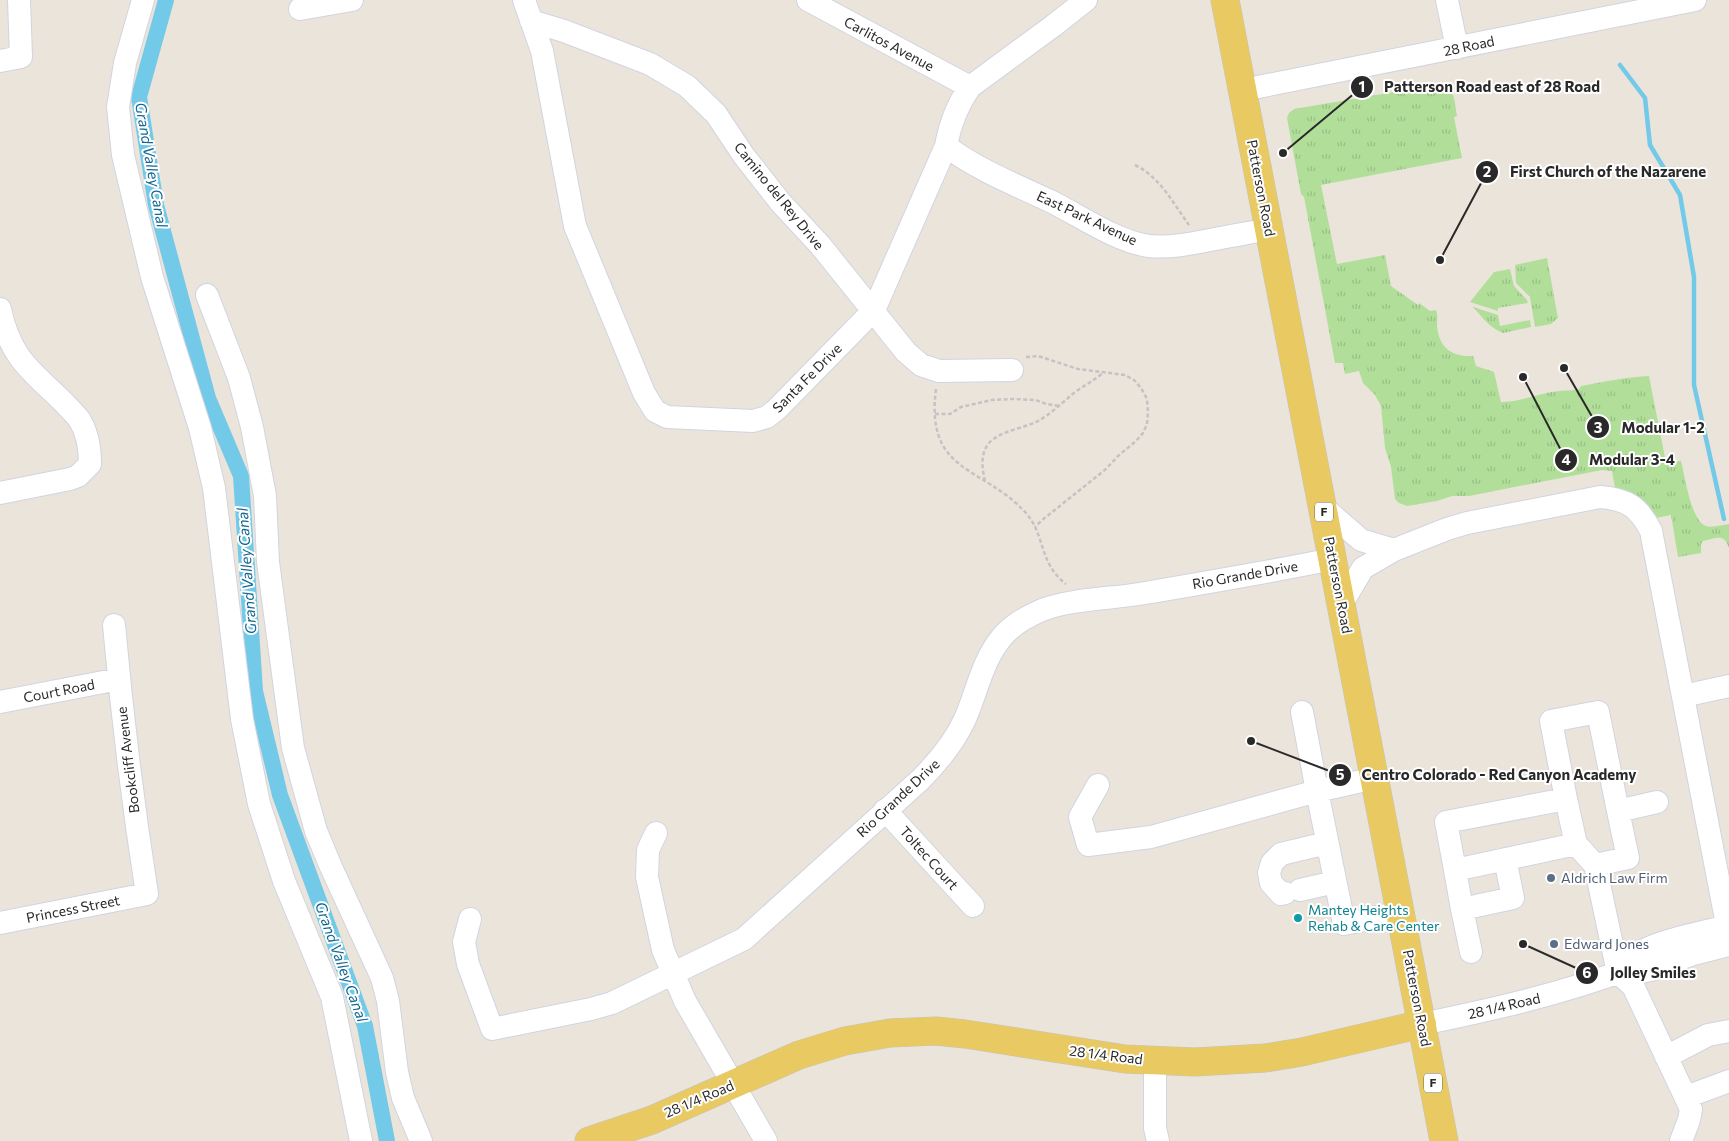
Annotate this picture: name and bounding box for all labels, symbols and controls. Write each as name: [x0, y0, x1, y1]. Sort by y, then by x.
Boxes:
street label: Carlitos Avenue: [841, 13, 937, 74]
street label: 28 Road: [1442, 32, 1496, 59]
callout: Patterson Road east of 28 Road: [1349, 72, 1610, 102]
text: 1: [1359, 77, 1365, 95]
text: Patterson Road east of 28 Road: [1384, 77, 1600, 95]
water label: Grand Valley Canal: [132, 101, 172, 230]
street label: Patterson Road: [1244, 138, 1279, 238]
street label: Camino del Rey Drive: [731, 139, 828, 253]
callout: First Church of the Nazarene: [1475, 157, 1716, 187]
text: 2: [1483, 162, 1491, 180]
text: First Church of the Nazarene: [1510, 162, 1706, 180]
street label: East Park Avenue: [1034, 187, 1140, 248]
street label: Santa Fe Drive: [768, 339, 845, 416]
callout: Modular 1-2: [1586, 412, 1714, 442]
text: 3: [1594, 418, 1603, 436]
text: Modular 1-2: [1621, 418, 1705, 436]
callout: Modular 3-4: [1554, 445, 1685, 475]
text: 4: [1561, 450, 1571, 468]
text: Modular 3-4: [1589, 450, 1675, 468]
road number: F: [1315, 502, 1333, 522]
water label: Grand Valley Canal: [233, 506, 259, 635]
street label: Patterson Road: [1321, 535, 1356, 635]
street label: Rio Grande Drive: [1191, 557, 1299, 592]
street label: Court Road: [22, 675, 96, 706]
street label: Bookcliff Avenue: [113, 706, 142, 814]
street label: Rio Grande Drive: [853, 755, 943, 840]
callout: Centro Colorado - Red Canyon Academy: [1327, 760, 1647, 790]
text: 5: [1336, 765, 1345, 783]
text: Centro Colorado - Red Canyon Academy: [1362, 765, 1637, 783]
street label: Toltec Court: [896, 822, 962, 893]
place label: Aldrich Law Firm: [1561, 869, 1668, 886]
marker: Aldrich Law Firm: [1545, 872, 1557, 884]
street label: Princess Street: [25, 891, 122, 926]
water label: Grand Valley Canal: [312, 899, 372, 1025]
place label: Mantey Heights Rehab & Care Center: [1308, 901, 1440, 934]
marker: Mantey Heights Rehab & Care Center: [1292, 912, 1304, 924]
place label: Edward Jones: [1564, 935, 1649, 952]
marker: Edward Jones: [1548, 938, 1560, 950]
street label: Patterson Road: [1400, 948, 1435, 1048]
callout: Jolley Smiles: [1575, 958, 1705, 988]
text: 6: [1582, 963, 1592, 981]
text: Jolley Smiles: [1610, 963, 1696, 981]
street label: 28 1/4 Road: [1466, 989, 1542, 1022]
street label: 28 1/4 Road: [1068, 1042, 1144, 1067]
road number: F: [1424, 1074, 1442, 1092]
street label: 28 1/4 Road: [662, 1076, 736, 1121]

